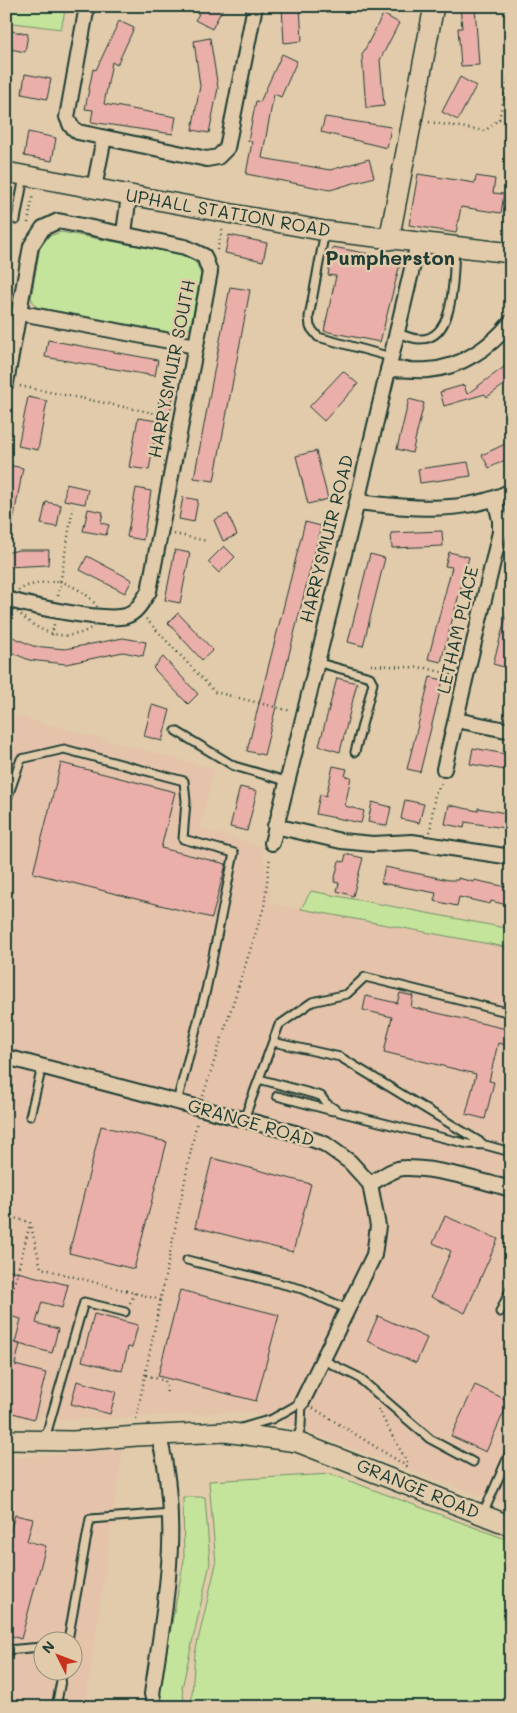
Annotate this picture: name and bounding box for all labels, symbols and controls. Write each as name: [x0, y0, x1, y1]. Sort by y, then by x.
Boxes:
street label: UPHALL STATION ROAD: [124, 182, 332, 242]
district label: Pumpherston: [325, 244, 455, 270]
street label: HARRYSMUIR SOUTH: [142, 278, 200, 460]
street label: HARRYSMUIR ROAD: [294, 452, 359, 625]
street label: LETHAM PLACE: [431, 564, 483, 696]
street label: GRANGE ROAD: [185, 1092, 317, 1152]
street label: GRANGE ROAD: [353, 1452, 483, 1524]
north arrow: [32, 1630, 82, 1680]
text: N: [37, 1637, 59, 1657]

